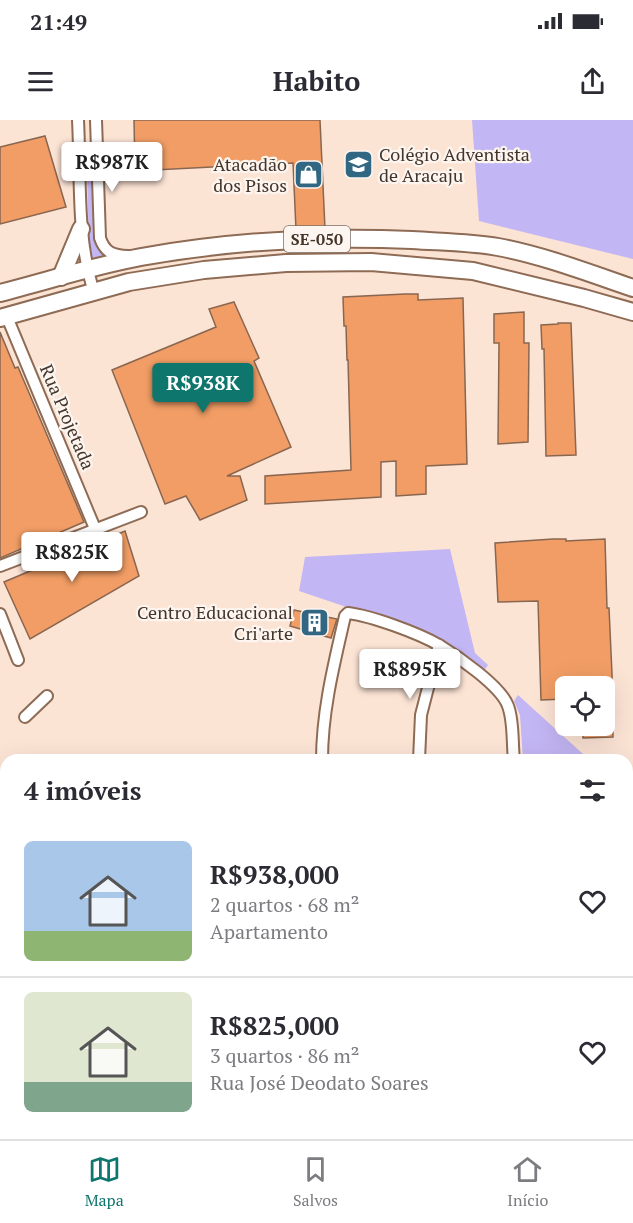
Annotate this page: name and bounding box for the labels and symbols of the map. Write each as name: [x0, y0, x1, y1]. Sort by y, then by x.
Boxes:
pin: R$987K: [63, 142, 161, 193]
place label: Colégio Adventista de Aracaju: [379, 142, 530, 187]
school or university icon: Colégio Adventista de Aracaju: [342, 149, 374, 181]
place label: Atacadão dos Pisos: [213, 152, 287, 197]
shop icon: Atacadão dos Pisos: [292, 159, 324, 191]
road number: SE-050: [284, 226, 350, 252]
street label: Rua Projetada: [35, 360, 101, 473]
pin: R$938K: [154, 363, 252, 414]
pin: R$825K: [23, 532, 121, 583]
place label: Centro Educacional Cri'arte: [137, 600, 293, 645]
building icon: Centro Educacional Cri'arte: [298, 607, 330, 639]
pin: R$895K: [361, 649, 459, 700]

